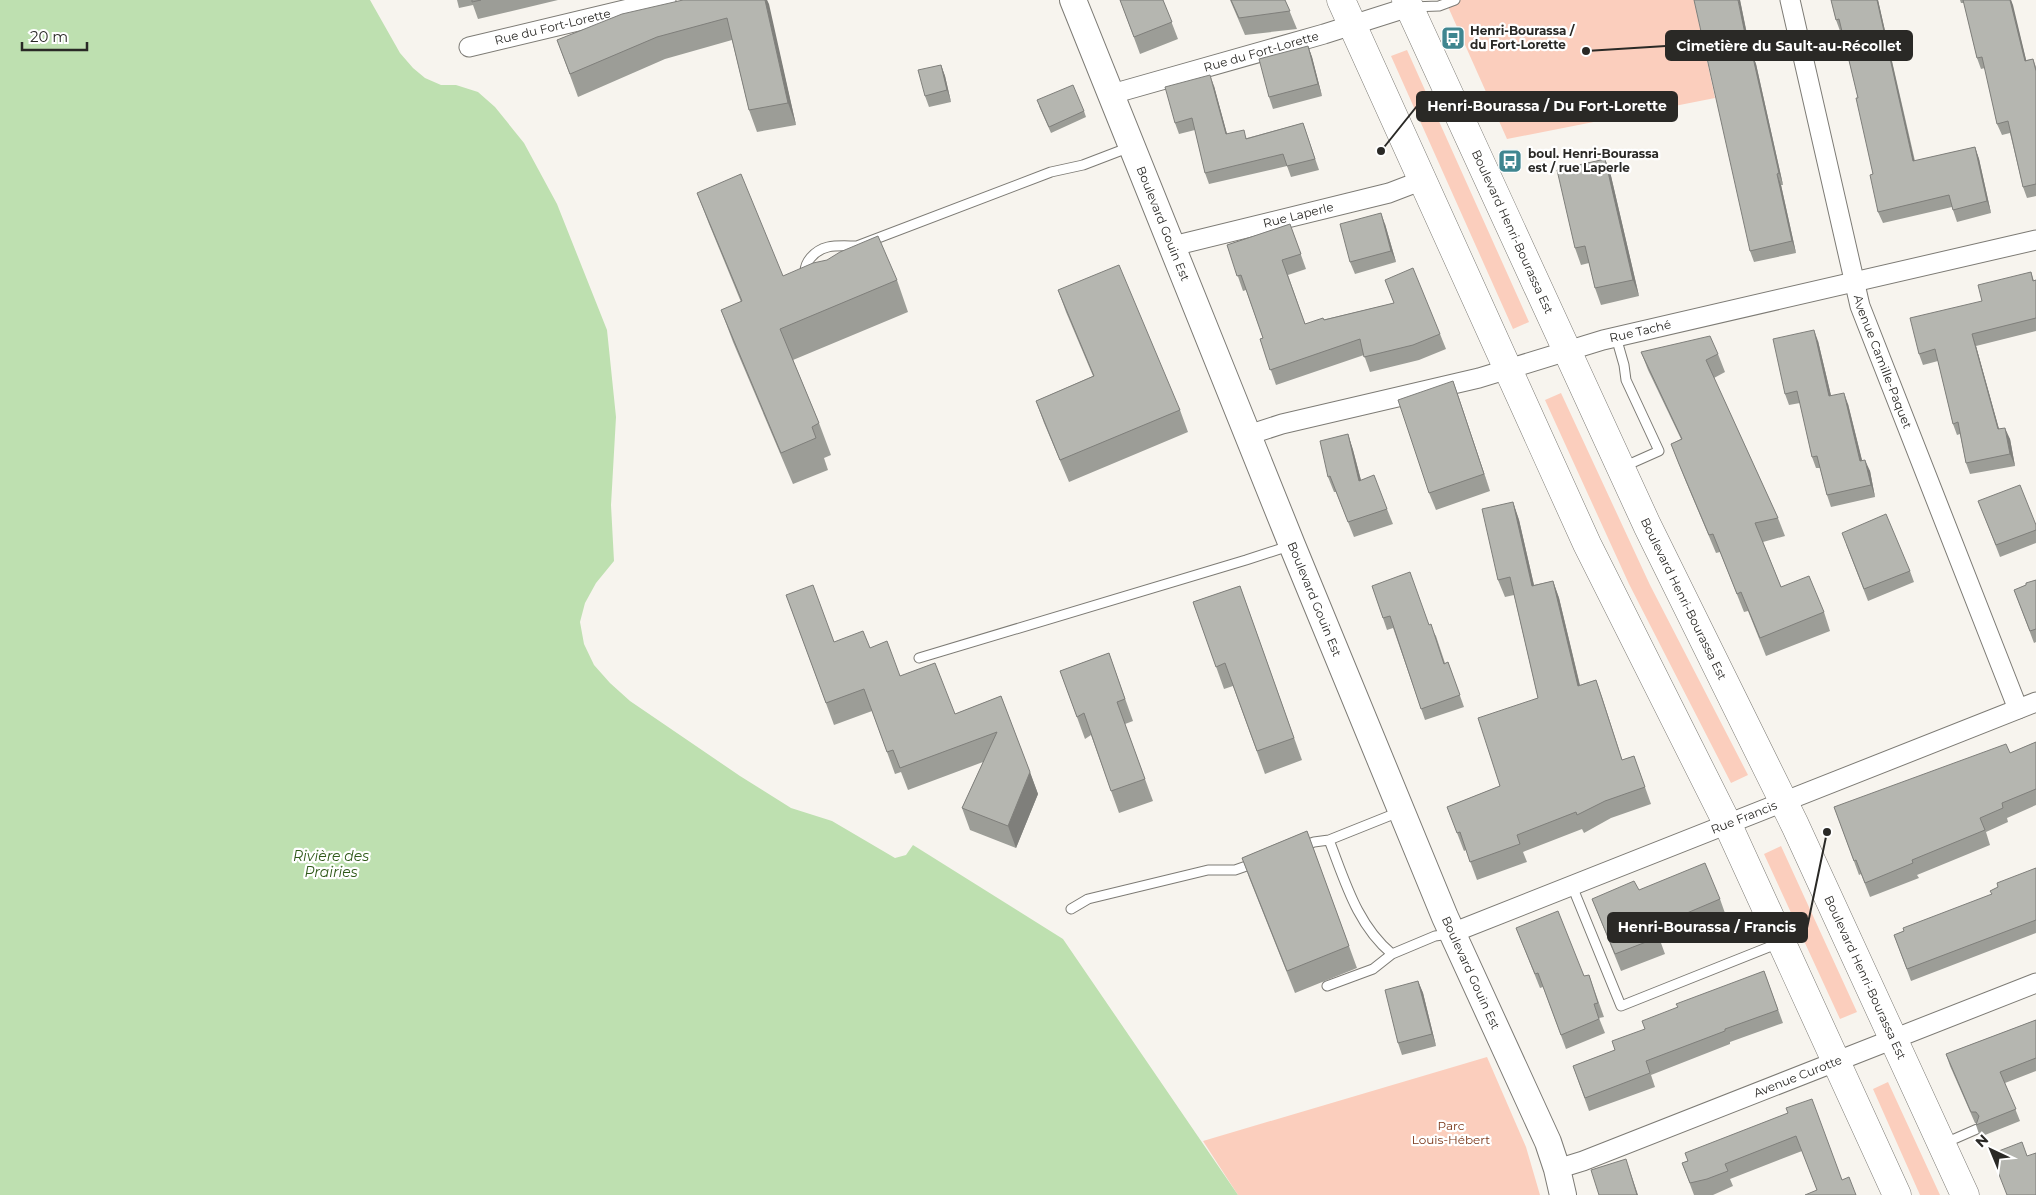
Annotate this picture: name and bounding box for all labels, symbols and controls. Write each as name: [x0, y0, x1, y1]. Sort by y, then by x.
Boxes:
street label: Rue du Fort-Lorette: [493, 5, 612, 48]
scale bar: [22, 20, 88, 52]
place label: Henri-Bourassa / du Fort-Lorette: [1470, 23, 1576, 52]
bus stop icon: Henri-Bourassa / du Fort-Lorette: [1440, 25, 1466, 51]
text: 20 m: [30, 27, 68, 46]
street label: Rue du Fort-Lorette: [1202, 28, 1320, 75]
callout: Cimetière du Sault-au-Récollet: [1666, 31, 1912, 60]
text: Cimetière du Sault-au-Récollet: [1676, 37, 1902, 55]
callout: Henri-Bourassa / Du Fort-Lorette: [1417, 92, 1677, 121]
text: Henri-Bourassa / Du Fort-Lorette: [1427, 97, 1667, 115]
place label: boul. Henri-Bourassa est / rue Laperle: [1528, 146, 1659, 175]
street label: Boulevard Henri-Bourassa Est: [1469, 147, 1557, 316]
bus stop icon: boul. Henri-Bourassa est / rue Laperle: [1497, 148, 1523, 174]
street label: Boulevard Gouin Est: [1134, 164, 1193, 283]
street label: Rue Laperle: [1261, 199, 1335, 231]
street label: Avenue Camille-Paquet: [1851, 293, 1915, 431]
street label: Rue Taché: [1608, 317, 1672, 345]
street label: Boulevard Henri-Bourassa Est: [1638, 515, 1730, 682]
street label: Boulevard Gouin Est: [1285, 540, 1345, 659]
street label: Rue Francis: [1709, 797, 1779, 837]
water label: Rivière des Prairies: [293, 847, 369, 881]
street label: Boulevard Henri-Bourassa Est: [1821, 893, 1910, 1062]
callout: Henri-Bourassa / Francis: [1608, 913, 1807, 942]
street label: Boulevard Gouin Est: [1439, 914, 1503, 1032]
text: Henri-Bourassa / Francis: [1618, 918, 1797, 936]
street label: Avenue Curotte: [1751, 1052, 1844, 1100]
park label: Parc Louis-Hébert: [1412, 1118, 1490, 1147]
north arrow: [1966, 1125, 2016, 1175]
text: N: [1972, 1130, 1992, 1151]

